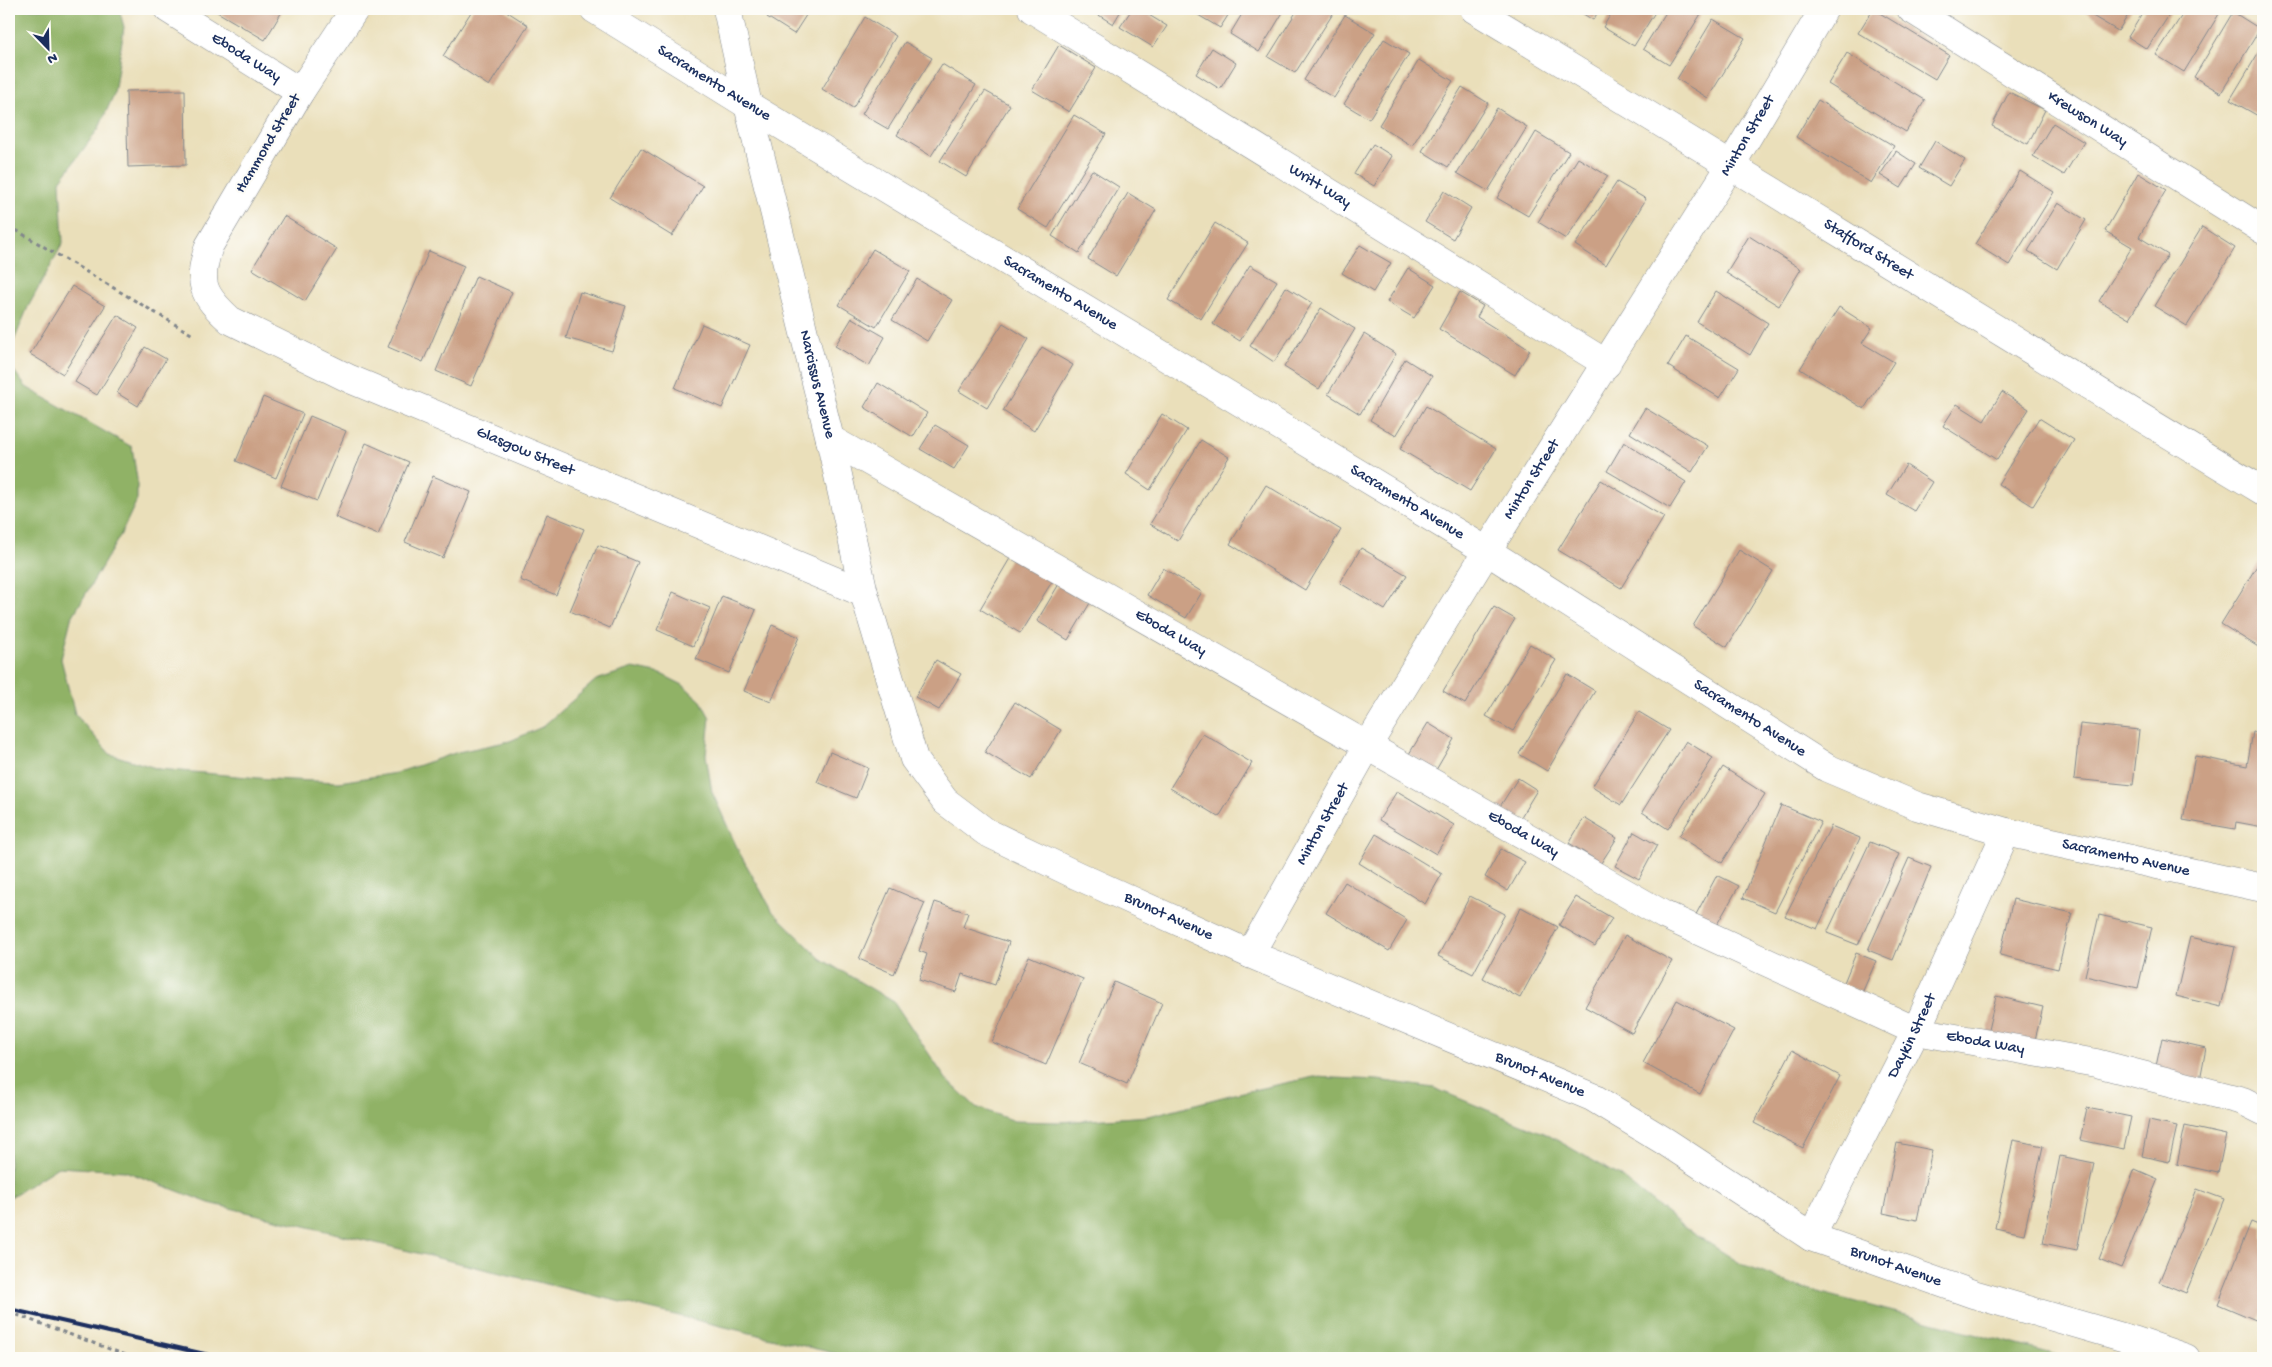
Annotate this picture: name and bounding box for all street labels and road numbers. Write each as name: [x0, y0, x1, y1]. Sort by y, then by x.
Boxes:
street label: Eboda Way: [207, 29, 285, 87]
street label: Sacramento Avenue: [653, 41, 775, 126]
street label: Krewson Way: [2044, 87, 2131, 152]
street label: Hammond Street: [232, 90, 307, 197]
street label: Minton Street: [1717, 91, 1781, 180]
street label: Writt Way: [1285, 160, 1354, 213]
street label: Stafford Street: [1819, 215, 1918, 286]
street label: Sacramento Avenue: [999, 252, 1121, 336]
street label: Narcissus Avenue: [794, 328, 839, 441]
street label: Glasgow Street: [473, 423, 579, 481]
street label: Minton Street: [1500, 435, 1565, 523]
street label: Sacramento Avenue: [1346, 461, 1468, 545]
street label: Eboda Way: [1131, 605, 1210, 661]
street label: Sacramento Avenue: [1689, 675, 1810, 762]
street label: Minton Street: [1293, 779, 1355, 869]
street label: Eboda Way: [1484, 807, 1562, 862]
street label: Sacramento Avenue: [2060, 835, 2192, 881]
street label: Brunot Avenue: [1120, 888, 1217, 946]
street label: Daykin Street: [1883, 990, 1942, 1083]
street label: Eboda Way: [1945, 1027, 2026, 1060]
street label: Brunot Avenue: [1491, 1048, 1588, 1103]
street label: Brunot Avenue: [1846, 1242, 1945, 1292]

